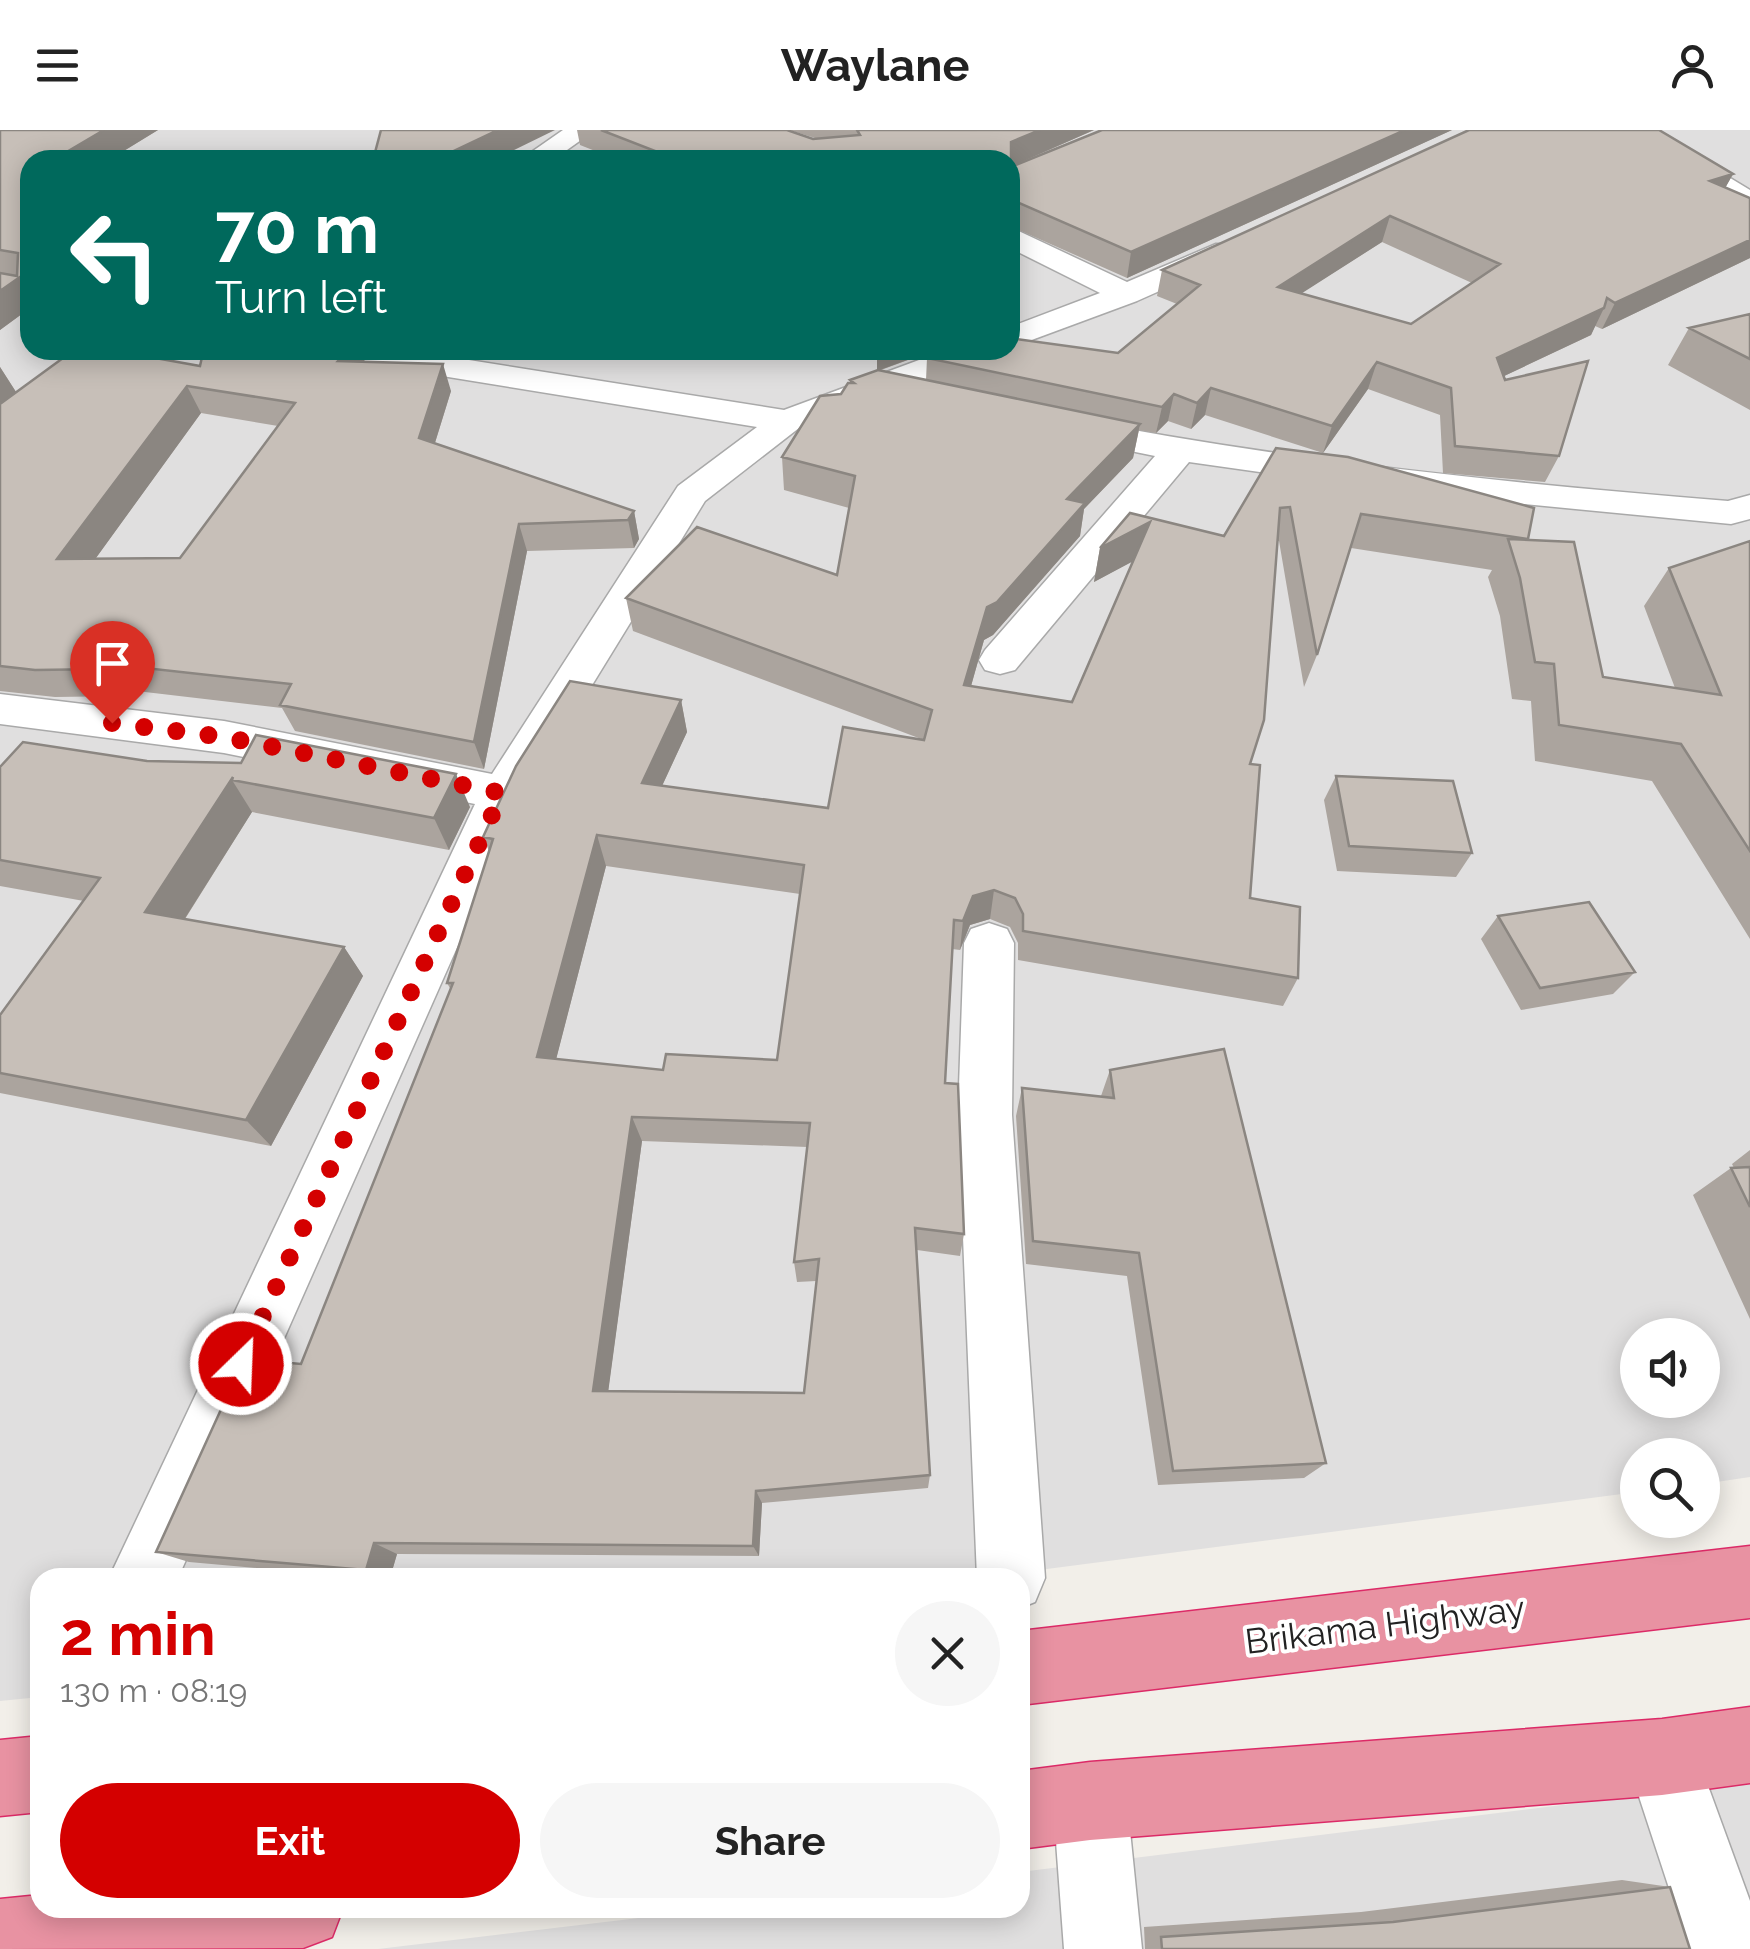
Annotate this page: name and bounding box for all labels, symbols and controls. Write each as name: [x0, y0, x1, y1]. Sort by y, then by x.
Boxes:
icon: menu: [30, 38, 85, 93]
icon: person: [1665, 38, 1720, 93]
text: Waylane: [781, 39, 969, 92]
text: 70 m: [215, 187, 379, 269]
icon: left: [50, 190, 180, 320]
text: Turn left: [215, 271, 387, 324]
pin: [70, 621, 155, 724]
icon: arrive: [85, 636, 140, 691]
position arrow: [189, 1312, 293, 1416]
map controls: [1620, 1318, 1720, 1538]
button: sound: [1620, 1318, 1720, 1418]
button: search: [1620, 1438, 1720, 1538]
street label: Brikama Highway: [1243, 1587, 1527, 1662]
text: 2 min: [60, 1599, 216, 1669]
button: close: [895, 1601, 1000, 1706]
text: 130 m · 08:19: [60, 1672, 247, 1709]
button: Exit: [60, 1783, 520, 1898]
button: Share: [540, 1783, 1000, 1898]

